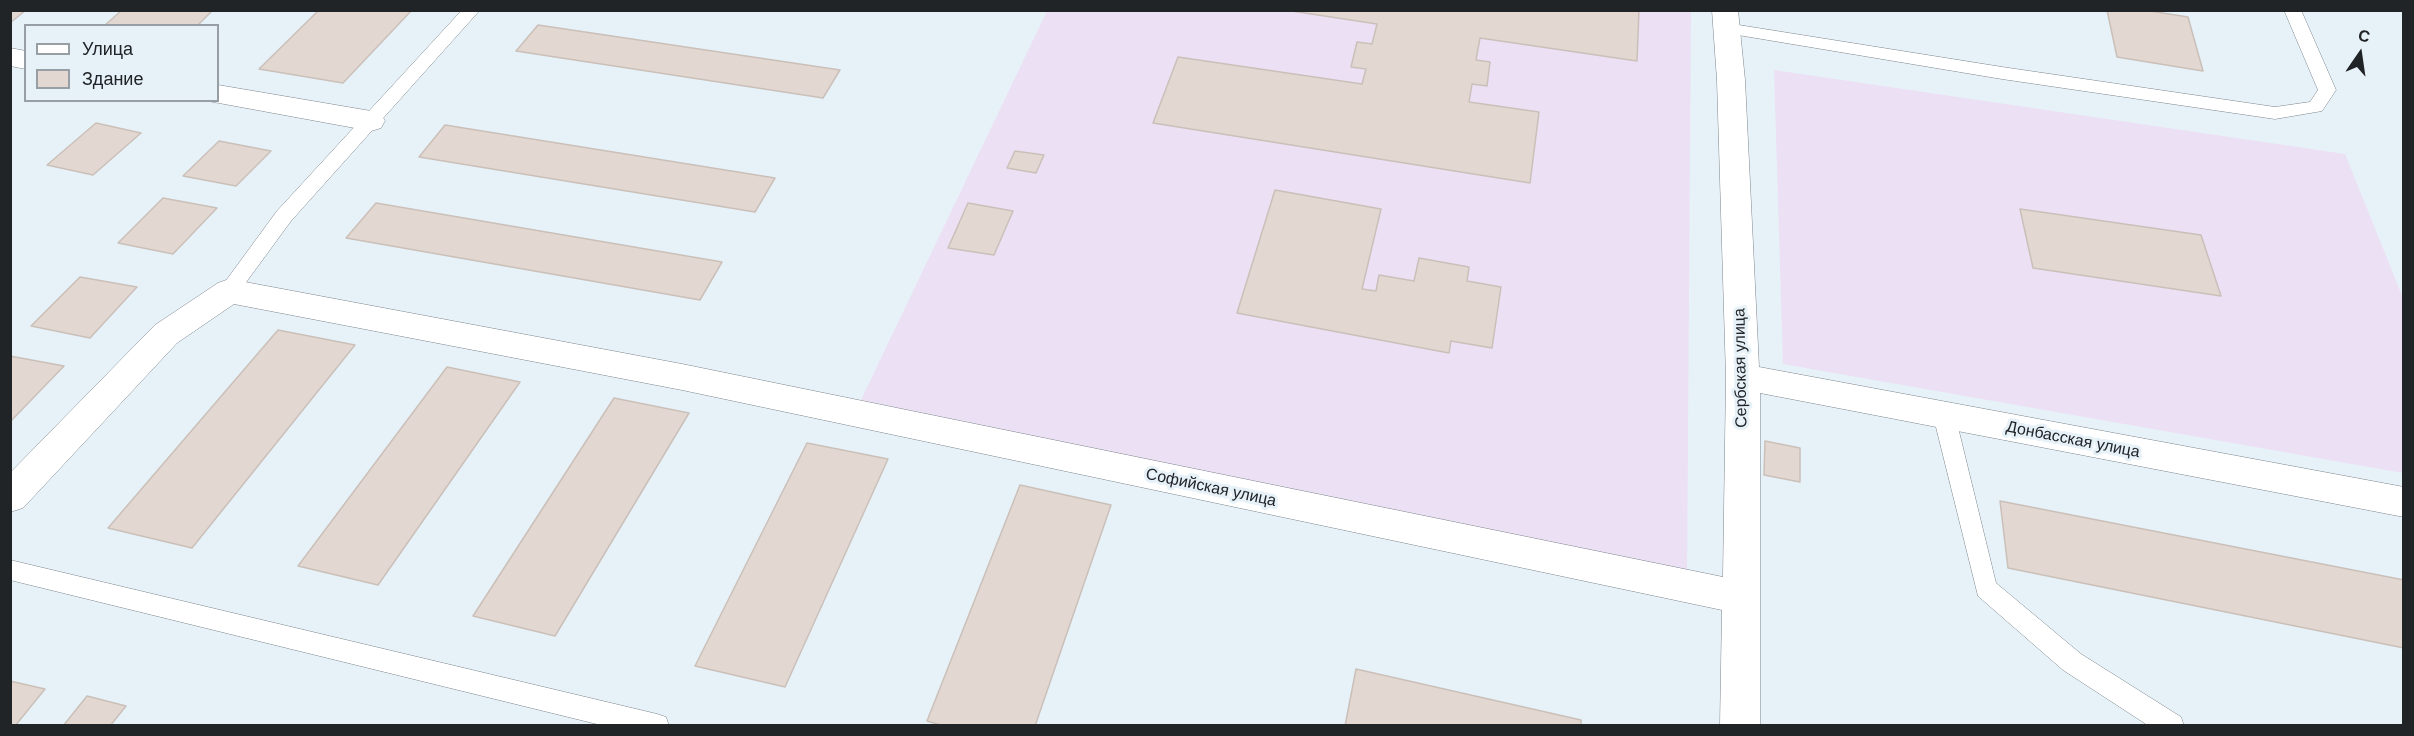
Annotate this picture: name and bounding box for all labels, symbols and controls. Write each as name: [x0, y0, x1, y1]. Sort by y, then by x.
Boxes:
legend: [24, 24, 219, 102]
north arrow: [2330, 24, 2390, 84]
text: С: [2357, 26, 2372, 46]
text: Улица: [82, 39, 133, 59]
text: Здание: [82, 69, 143, 89]
street label: Сербская улица: [1730, 308, 1752, 428]
street label: Донбасская улица: [2005, 418, 2141, 462]
street label: Софийская улица: [1144, 465, 1278, 511]

